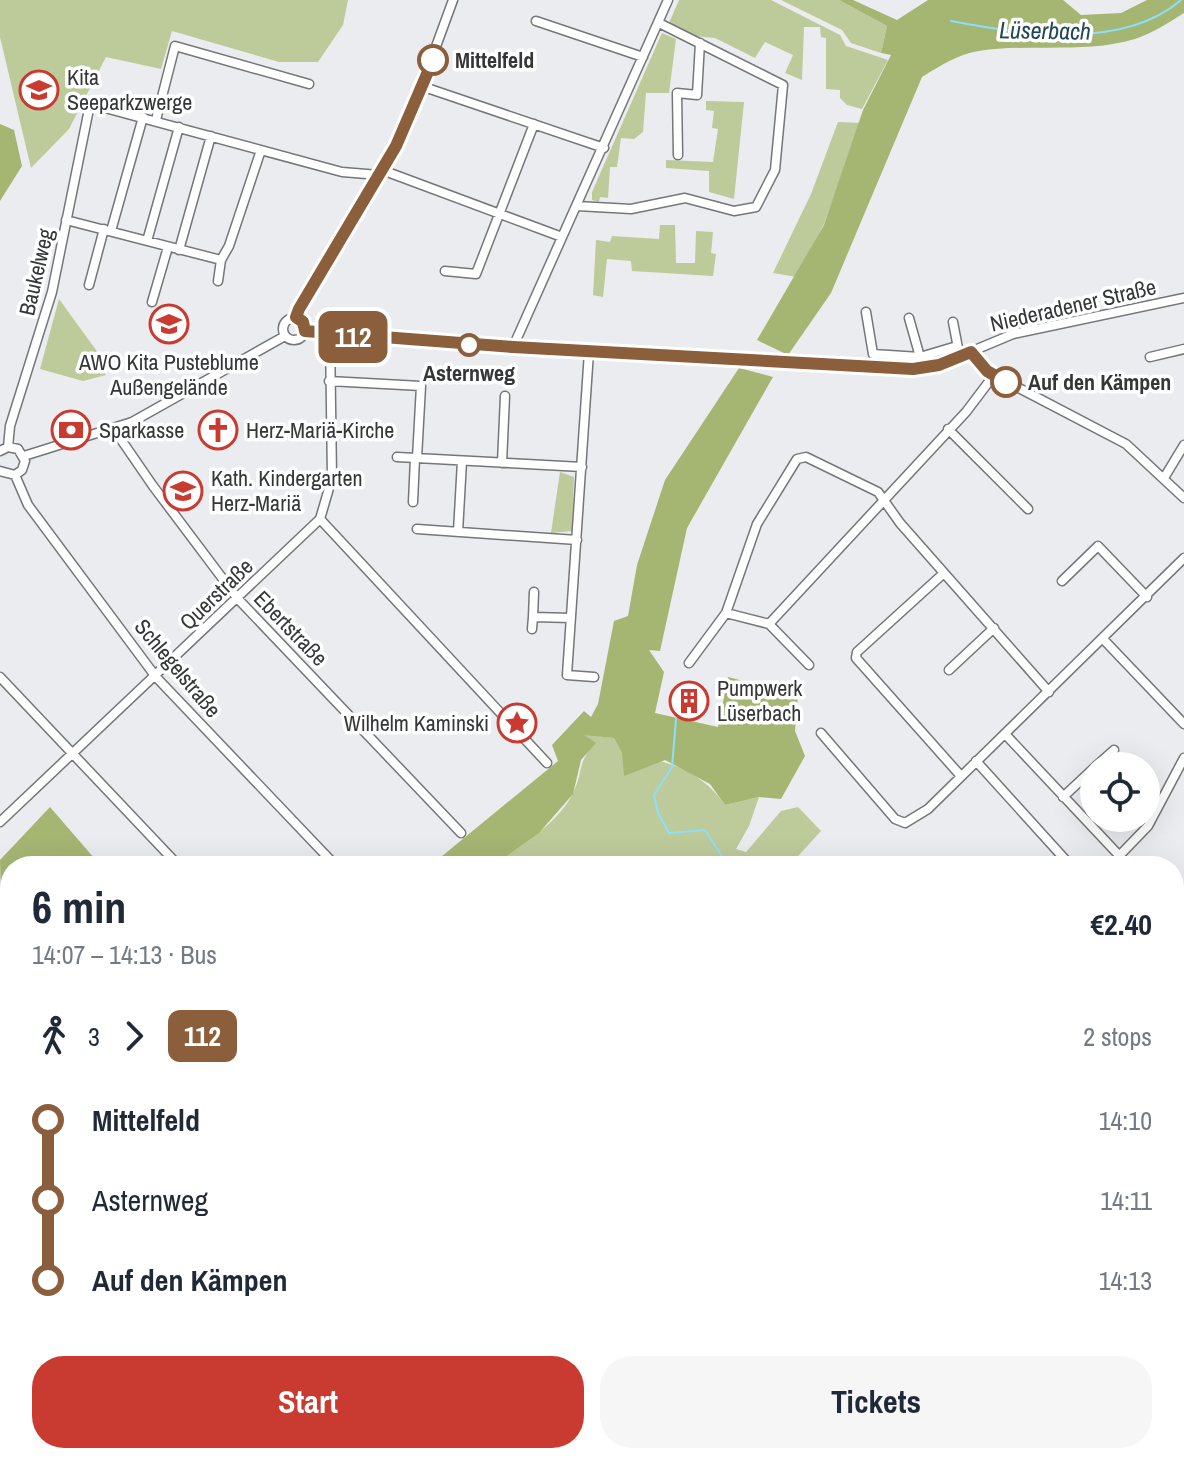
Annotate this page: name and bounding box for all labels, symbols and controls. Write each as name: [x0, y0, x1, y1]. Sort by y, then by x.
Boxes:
water label: Lüserbach: [999, 13, 1091, 47]
marker: Mittelfeld: [418, 45, 448, 75]
place label: Mittelfeld: [455, 45, 534, 75]
place label: Kita Seeparkzwerge: [67, 62, 192, 117]
school or university icon: Kita Seeparkzwerge: [18, 69, 60, 111]
street label: Baukelweg: [11, 226, 61, 318]
street label: Niederadener Straße: [987, 271, 1159, 339]
school or university icon: AWO Kita Pusteblume Außengelände: [148, 303, 190, 345]
line badge: 112: [307, 311, 399, 363]
text: 112: [334, 318, 372, 356]
marker: Asternweg: [458, 334, 480, 356]
place label: AWO Kita Pusteblume Außengelände: [78, 347, 259, 402]
place label: Asternweg: [423, 358, 515, 388]
marker: Auf den Kämpen: [991, 367, 1021, 397]
place label: Auf den Kämpen: [1028, 367, 1171, 397]
bank icon: Sparkasse: [50, 409, 92, 451]
church icon: Herz-Mariä-Kirche: [197, 409, 239, 451]
place label: Sparkasse: [99, 415, 184, 445]
place label: Herz-Mariä-Kirche: [246, 415, 394, 445]
place label: Kath. Kindergarten Herz-Mariä: [211, 463, 362, 518]
school or university icon: Kath. Kindergarten Herz-Mariä: [162, 470, 204, 512]
street label: Querstraße: [173, 552, 259, 636]
street label: Ebertstraße: [247, 584, 335, 672]
street label: Schlegelstraße: [128, 612, 228, 724]
place label: Pumpwerk Lüserbach: [717, 673, 803, 728]
building icon: Pumpwerk Lüserbach: [668, 680, 710, 722]
place icon: Wilhelm Kaminski: [496, 702, 538, 744]
place label: Wilhelm Kaminski: [344, 708, 489, 738]
map controls: [1080, 752, 1160, 832]
button: locate: [1080, 752, 1160, 832]
text: 6 min: [32, 877, 126, 937]
text: €2.40: [1090, 904, 1152, 944]
text: 14:07 – 14:13 · Bus: [32, 937, 217, 972]
icon: walk: [32, 1014, 76, 1058]
icon: forward: [112, 1014, 156, 1058]
text: 112: [184, 1017, 221, 1055]
text: 3: [88, 1019, 100, 1054]
text: 2 stops: [1083, 1019, 1152, 1054]
text: Mittelfeld: [92, 1100, 200, 1140]
text: 14:10: [1099, 1103, 1152, 1138]
text: Asternweg: [92, 1180, 208, 1220]
text: 14:11: [1100, 1183, 1152, 1218]
text: Auf den Kämpen: [92, 1260, 287, 1300]
text: 14:13: [1099, 1263, 1152, 1298]
button: Start: [32, 1356, 584, 1448]
button: Tickets: [600, 1356, 1152, 1448]

